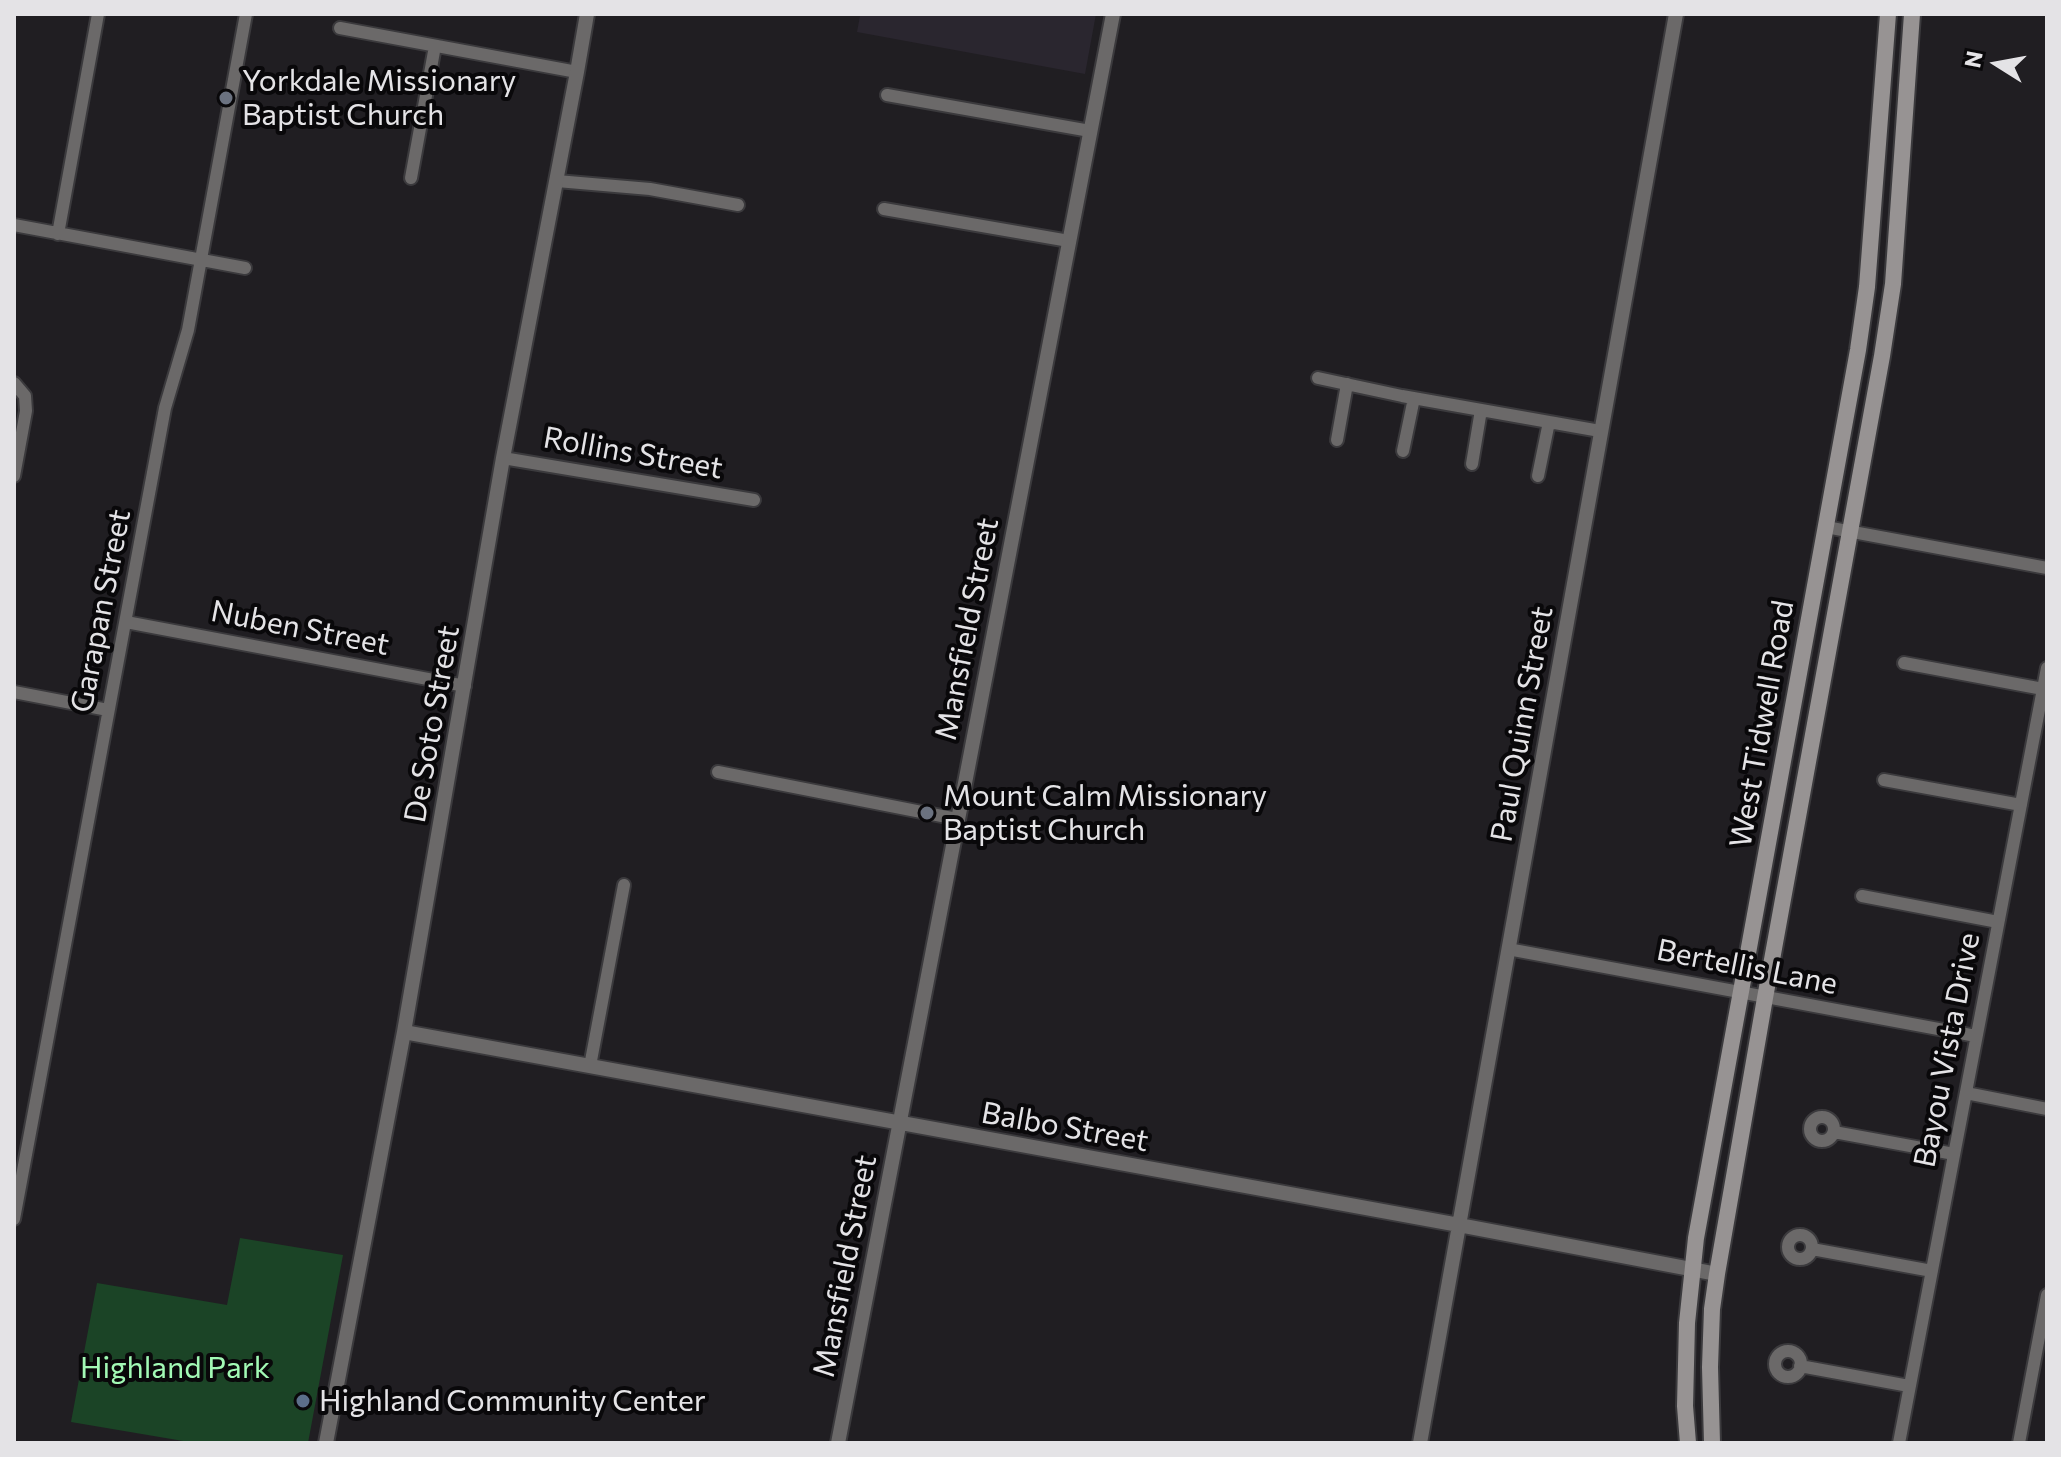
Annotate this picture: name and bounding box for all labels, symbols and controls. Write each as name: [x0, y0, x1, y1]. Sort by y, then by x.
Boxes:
north arrow: [1957, 24, 2037, 104]
text: N: [1958, 49, 1988, 70]
place label: Yorkdale Missionary Baptist Church: [242, 63, 516, 134]
marker: Yorkdale Missionary Baptist Church: [217, 89, 235, 107]
street label: Rollins Street: [541, 420, 725, 486]
street label: Garapan Street: [64, 506, 138, 716]
street label: Mansfield Street: [928, 515, 1006, 743]
street label: Nuben Street: [208, 593, 392, 663]
street label: West Tidwell Road: [1723, 598, 1801, 850]
street label: Paul Quinn Street: [1484, 603, 1560, 845]
street label: De Soto Street: [397, 623, 467, 825]
place label: Mount Calm Missionary Baptist Church: [943, 778, 1267, 848]
marker: Mount Calm Missionary Baptist Church: [918, 804, 936, 822]
street label: Bayou Vista Drive: [1907, 930, 1987, 1170]
street label: Bertellis Lane: [1654, 932, 1840, 1002]
street label: Balbo Street: [979, 1095, 1151, 1159]
street label: Mansfield Street: [806, 1152, 884, 1380]
park label: Highland Park: [80, 1350, 270, 1386]
place label: Highland Community Center: [319, 1383, 706, 1419]
marker: Highland Community Center: [294, 1392, 312, 1410]

